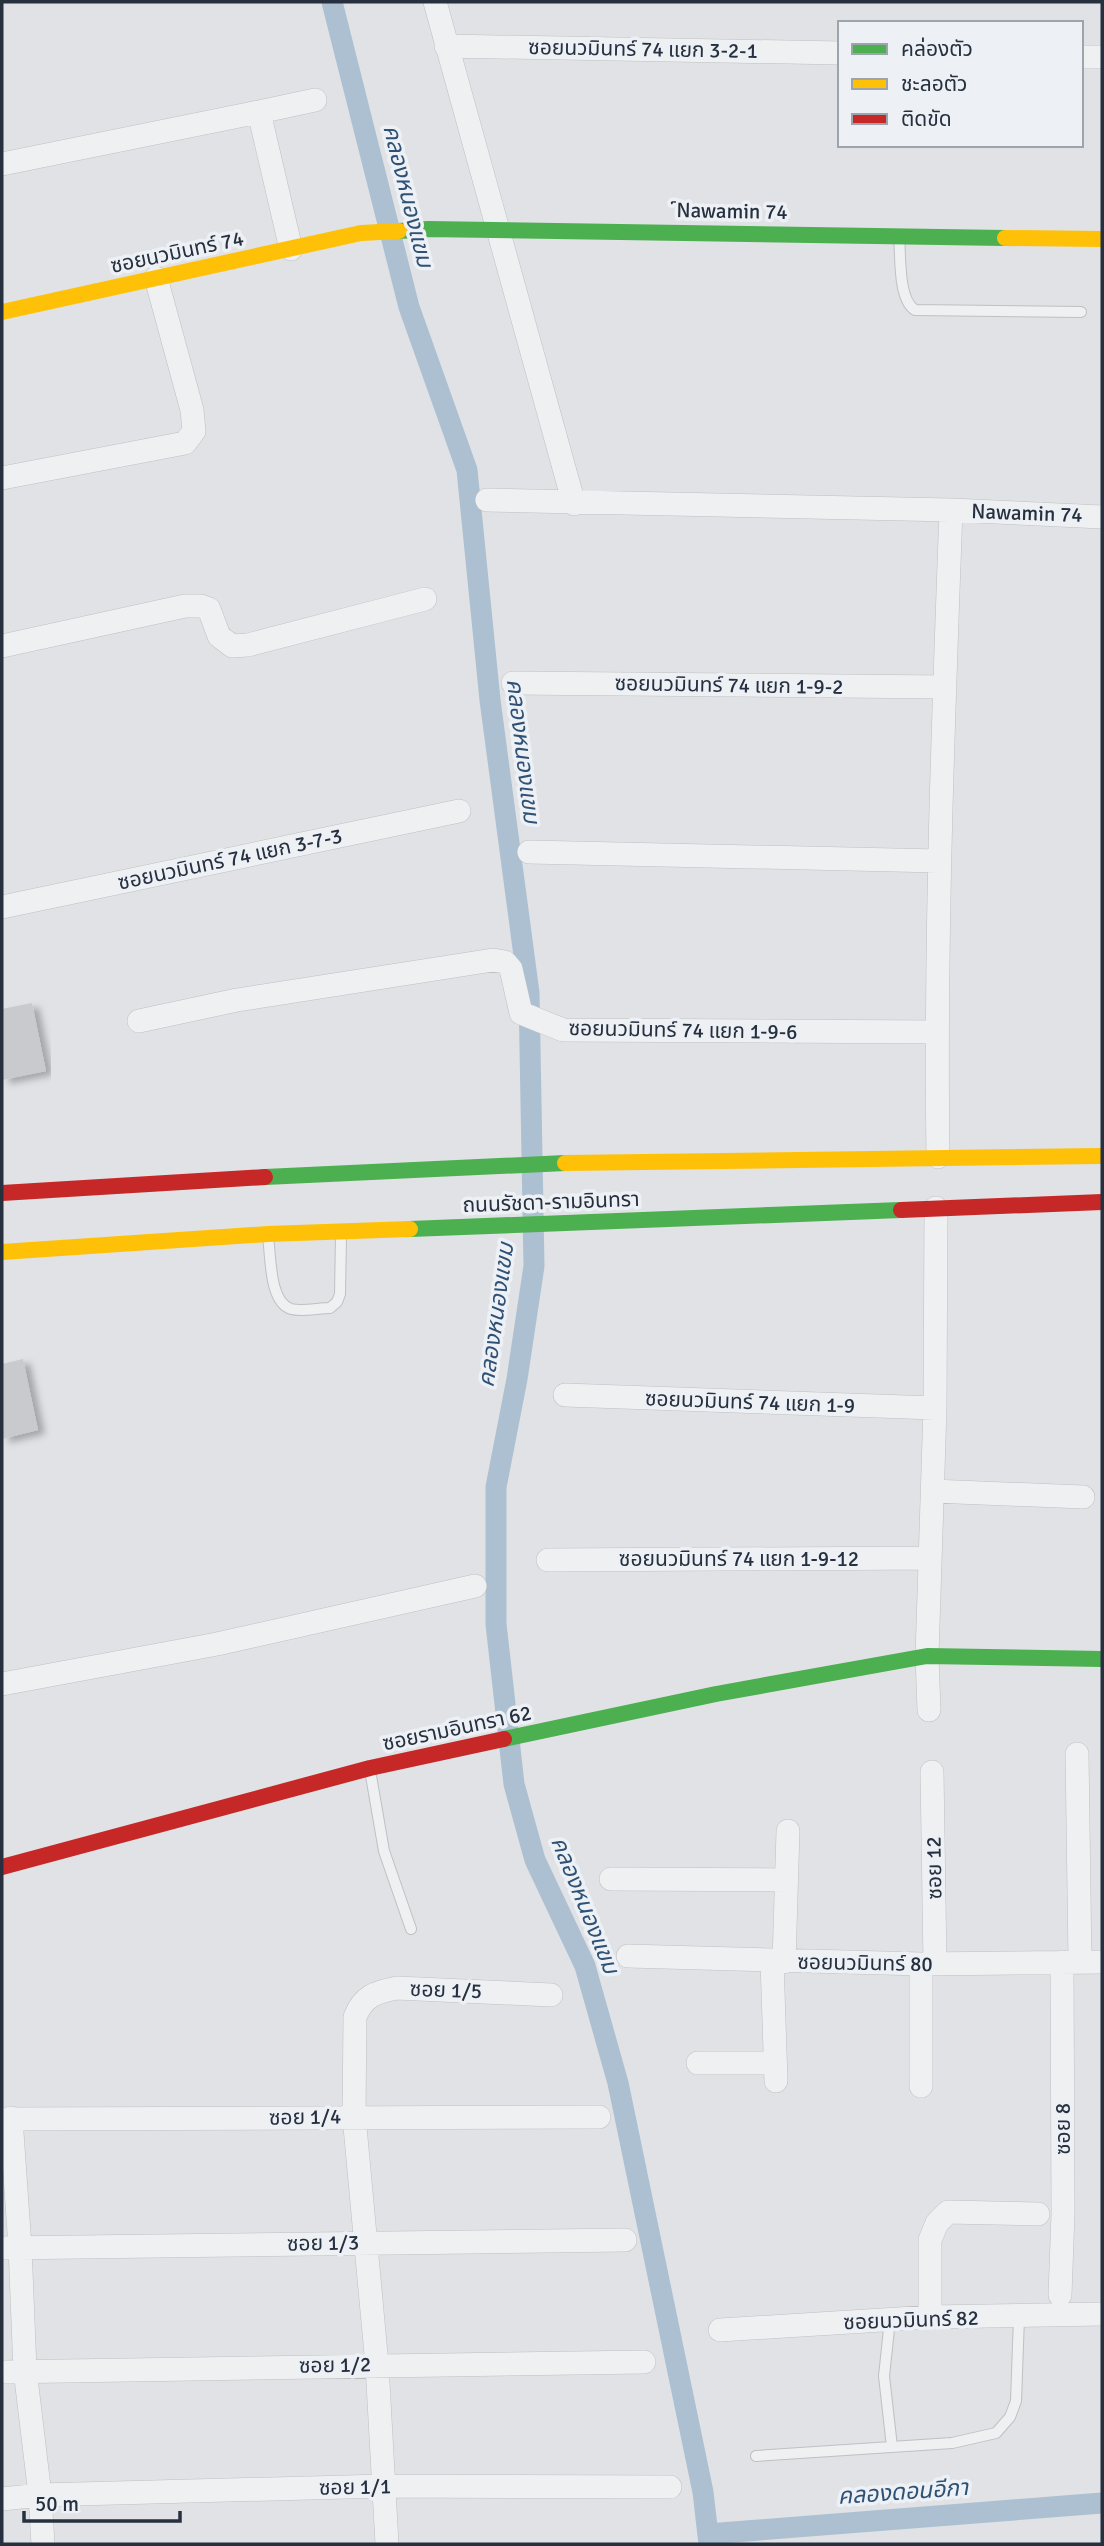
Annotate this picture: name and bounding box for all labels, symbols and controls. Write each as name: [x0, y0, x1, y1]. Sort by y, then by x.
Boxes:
legend: [838, 21, 1083, 147]
street label: ซอยนวมินทร์ 74 แยก 3-2-1: [528, 34, 758, 64]
text: คล่องตัว: [901, 36, 973, 62]
text: ชะลอตัว: [901, 71, 967, 97]
text: ติดขัด: [901, 106, 952, 132]
water label: คลองหนองแขม: [376, 122, 440, 272]
street label: ์Nawamin 74: [670, 197, 788, 225]
street label: ซอยนวมินทร์ 74: [108, 225, 246, 279]
street label: Nawamin 74: [971, 498, 1083, 528]
street label: ซอยนวมินทร์ 74 แยก 1-9-2: [614, 670, 844, 700]
water label: คลองหนองแขม: [500, 677, 546, 827]
street label: ซอยนวมินทร์ 74 แยก 3-7-3: [115, 822, 345, 896]
street label: ซอยนวมินทร์ 74 แยก 1-9-6: [568, 1015, 798, 1045]
street label: ถนนรัชดา-รามอินทรา: [462, 1186, 640, 1218]
water label: คลองหนองแขม: [472, 1239, 521, 1389]
street label: ซอยนวมินทร์ 74 แยก 1-9: [644, 1385, 856, 1419]
street label: ซอยนวมินทร์ 74 แยก 1-9-12: [619, 1546, 859, 1572]
street label: ซอยรามอินทรา 62: [380, 1700, 534, 1756]
water label: คลองหนองแขม: [544, 1832, 626, 1980]
street label: ซอย 12: [920, 1836, 948, 1900]
street label: ซอยนวมินทร์ 80: [797, 1949, 933, 1977]
street label: ซอย 1/5: [409, 1976, 483, 2004]
street label: ซอย 1/4: [269, 2103, 341, 2131]
street label: ซอย 8: [1050, 2103, 1076, 2155]
street label: ซอย 1/3: [287, 2229, 359, 2257]
street label: ซอยนวมินทร์ 82: [843, 2305, 979, 2335]
street label: ซอย 1/2: [299, 2351, 371, 2379]
street label: ซอย 1/1: [319, 2473, 391, 2501]
water label: คลองดอนอีกา: [837, 2473, 971, 2511]
scale bar: [24, 2480, 180, 2524]
text: 50 m: [35, 2491, 79, 2517]

